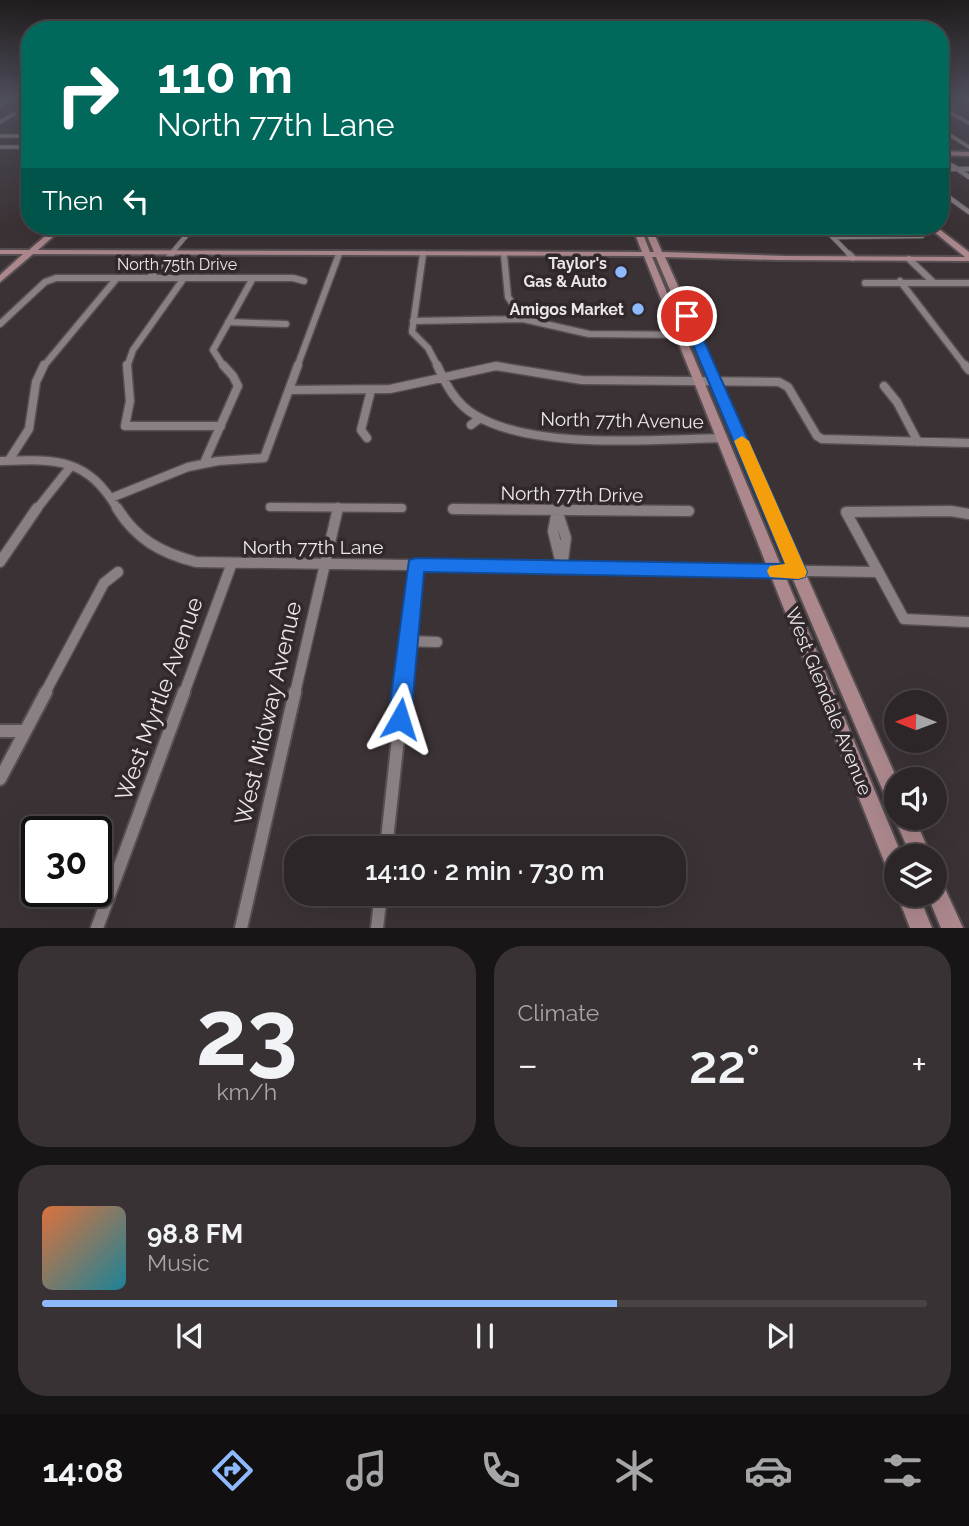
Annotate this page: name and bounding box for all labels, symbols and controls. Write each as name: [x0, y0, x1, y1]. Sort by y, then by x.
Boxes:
text: 110 m: [157, 47, 293, 104]
icon: right: [42, 49, 133, 140]
text: North 77th Lane: [157, 106, 395, 143]
icon: left: [117, 182, 155, 220]
text: Then: [42, 186, 103, 216]
place label: Taylor's Gas & Auto: [524, 254, 607, 291]
street label: North 75th Drive: [117, 255, 237, 274]
marker: Taylor's Gas & Auto: [613, 264, 629, 280]
pin: [657, 286, 717, 346]
icon: arrive: [668, 297, 706, 335]
place label: Amigos Market: [509, 300, 624, 319]
marker: Amigos Market: [630, 301, 646, 317]
street label: North 77th Avenue: [540, 408, 704, 432]
street label: North 77th Drive: [500, 482, 644, 506]
street label: North 77th Lane: [242, 536, 384, 558]
street label: West Myrtle Avenue: [109, 593, 208, 804]
street label: West Midway Avenue: [229, 599, 306, 827]
street label: West Glendale Avenue: [781, 604, 877, 798]
position arrow: [363, 682, 437, 756]
north arrow: [884, 690, 947, 752]
map controls: [884, 690, 947, 907]
button: sound: [884, 767, 947, 830]
speed limit sign: 30: [21, 816, 112, 907]
button: layers: [884, 844, 947, 907]
text: 14:10 · 2 min · 730 m: [365, 856, 605, 886]
text: 23: [196, 979, 298, 1086]
text: Climate: [518, 999, 599, 1026]
text: 22°: [689, 1034, 760, 1095]
text: −: [518, 1042, 538, 1087]
text: +: [911, 1042, 927, 1087]
text: km/h: [216, 1078, 277, 1105]
text: 98.8 FM: [147, 1219, 243, 1249]
text: Music: [147, 1249, 210, 1276]
icon: previous: [171, 1317, 209, 1355]
icon: pause: [466, 1317, 504, 1355]
icon: next: [761, 1317, 799, 1355]
icon: directions: [208, 1446, 257, 1495]
icon: music: [342, 1446, 391, 1495]
icon: phone: [476, 1446, 525, 1495]
icon: climate: [610, 1446, 659, 1495]
icon: car: [744, 1446, 793, 1495]
icon: filters: [878, 1446, 927, 1495]
text: 14:08: [42, 1452, 123, 1489]

